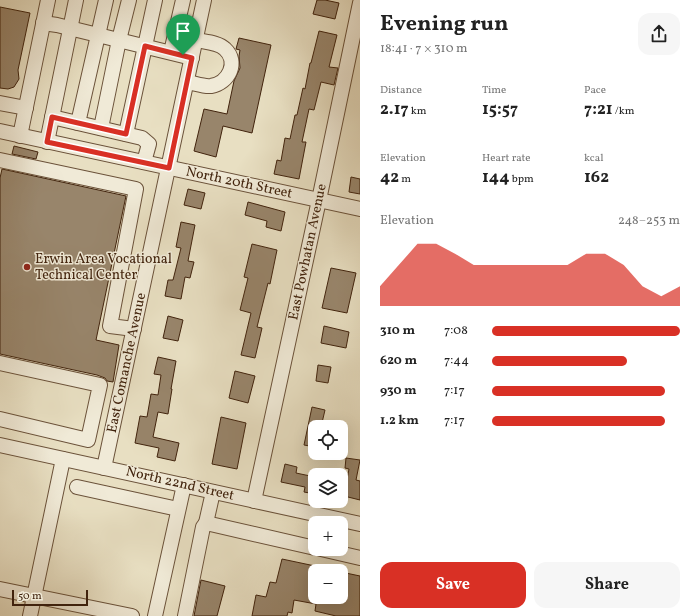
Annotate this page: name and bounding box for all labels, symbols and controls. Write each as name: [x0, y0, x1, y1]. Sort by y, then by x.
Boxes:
text: Evening run: [380, 9, 509, 40]
button: share: [638, 13, 680, 55]
pin: [166, 14, 200, 55]
icon: arrive: [172, 20, 194, 42]
text: 18:41 · 7 × 310 m: [380, 40, 468, 58]
text: Distance: [380, 83, 422, 98]
text: Time: [482, 83, 506, 98]
text: Pace: [584, 83, 606, 98]
text: 2.17: [380, 98, 409, 121]
text: 15:57: [482, 98, 518, 121]
text: 7:21: [584, 98, 613, 121]
text: km: [409, 104, 427, 119]
text: /km: [613, 104, 635, 119]
text: Elevation: [380, 151, 426, 166]
text: Heart rate: [482, 151, 531, 166]
text: kcal: [584, 151, 604, 166]
street label: North 20th Street: [184, 162, 294, 204]
text: 42: [380, 166, 399, 189]
text: 144: [482, 166, 509, 189]
text: 162: [584, 166, 609, 189]
text: m: [399, 172, 411, 187]
text: bpm: [509, 172, 534, 187]
street label: East Powhatan Avenue: [284, 182, 332, 322]
text: Elevation: [380, 212, 434, 230]
text: 248–253 m: [618, 212, 680, 230]
place label: Erwin Area Vocational Technical Center: [35, 250, 172, 285]
marker: Erwin Area Vocational Technical Center: [22, 262, 32, 272]
street label: East Comanche Avenue: [103, 291, 151, 435]
text: 310 m: [380, 322, 415, 340]
text: 7:08: [444, 322, 468, 340]
text: 620 m: [380, 352, 417, 370]
text: 7:44: [444, 352, 469, 370]
text: 930 m: [380, 382, 417, 400]
text: 7:17: [444, 382, 465, 400]
text: 1.2 km: [380, 412, 419, 430]
text: 7:17: [444, 412, 465, 430]
map controls: [308, 420, 348, 604]
button: locate: [308, 420, 348, 460]
street label: North 22nd Street: [124, 462, 236, 506]
button: layers: [308, 468, 348, 508]
button: +: [308, 516, 348, 556]
button: Save: [380, 562, 526, 608]
button: Share: [534, 562, 680, 608]
button: −: [308, 564, 348, 604]
scale bar: [12, 588, 88, 607]
text: 50 m: [18, 589, 42, 604]

